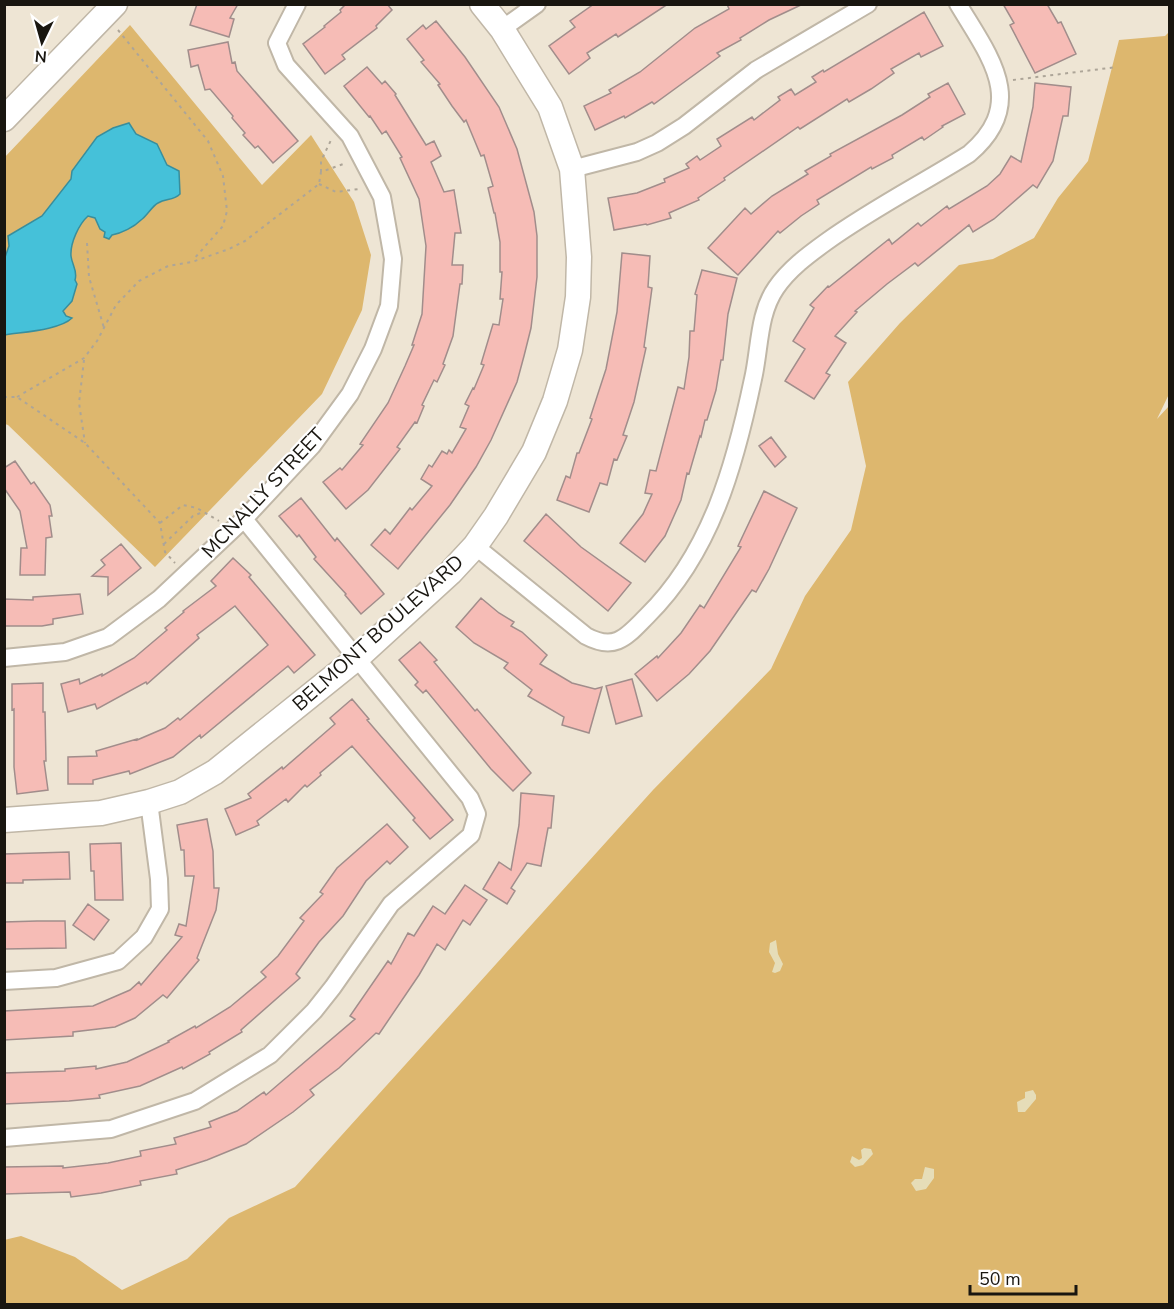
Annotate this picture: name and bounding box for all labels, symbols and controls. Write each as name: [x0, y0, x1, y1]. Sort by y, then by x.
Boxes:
north arrow: [12, 12, 72, 72]
text: N: [34, 44, 48, 67]
street label: MCNALLY STREET: [196, 422, 330, 564]
street label: BELMONT BOULEVARD: [287, 549, 469, 717]
scale bar: [970, 1258, 1076, 1296]
text: 50 m: [979, 1267, 1021, 1291]

